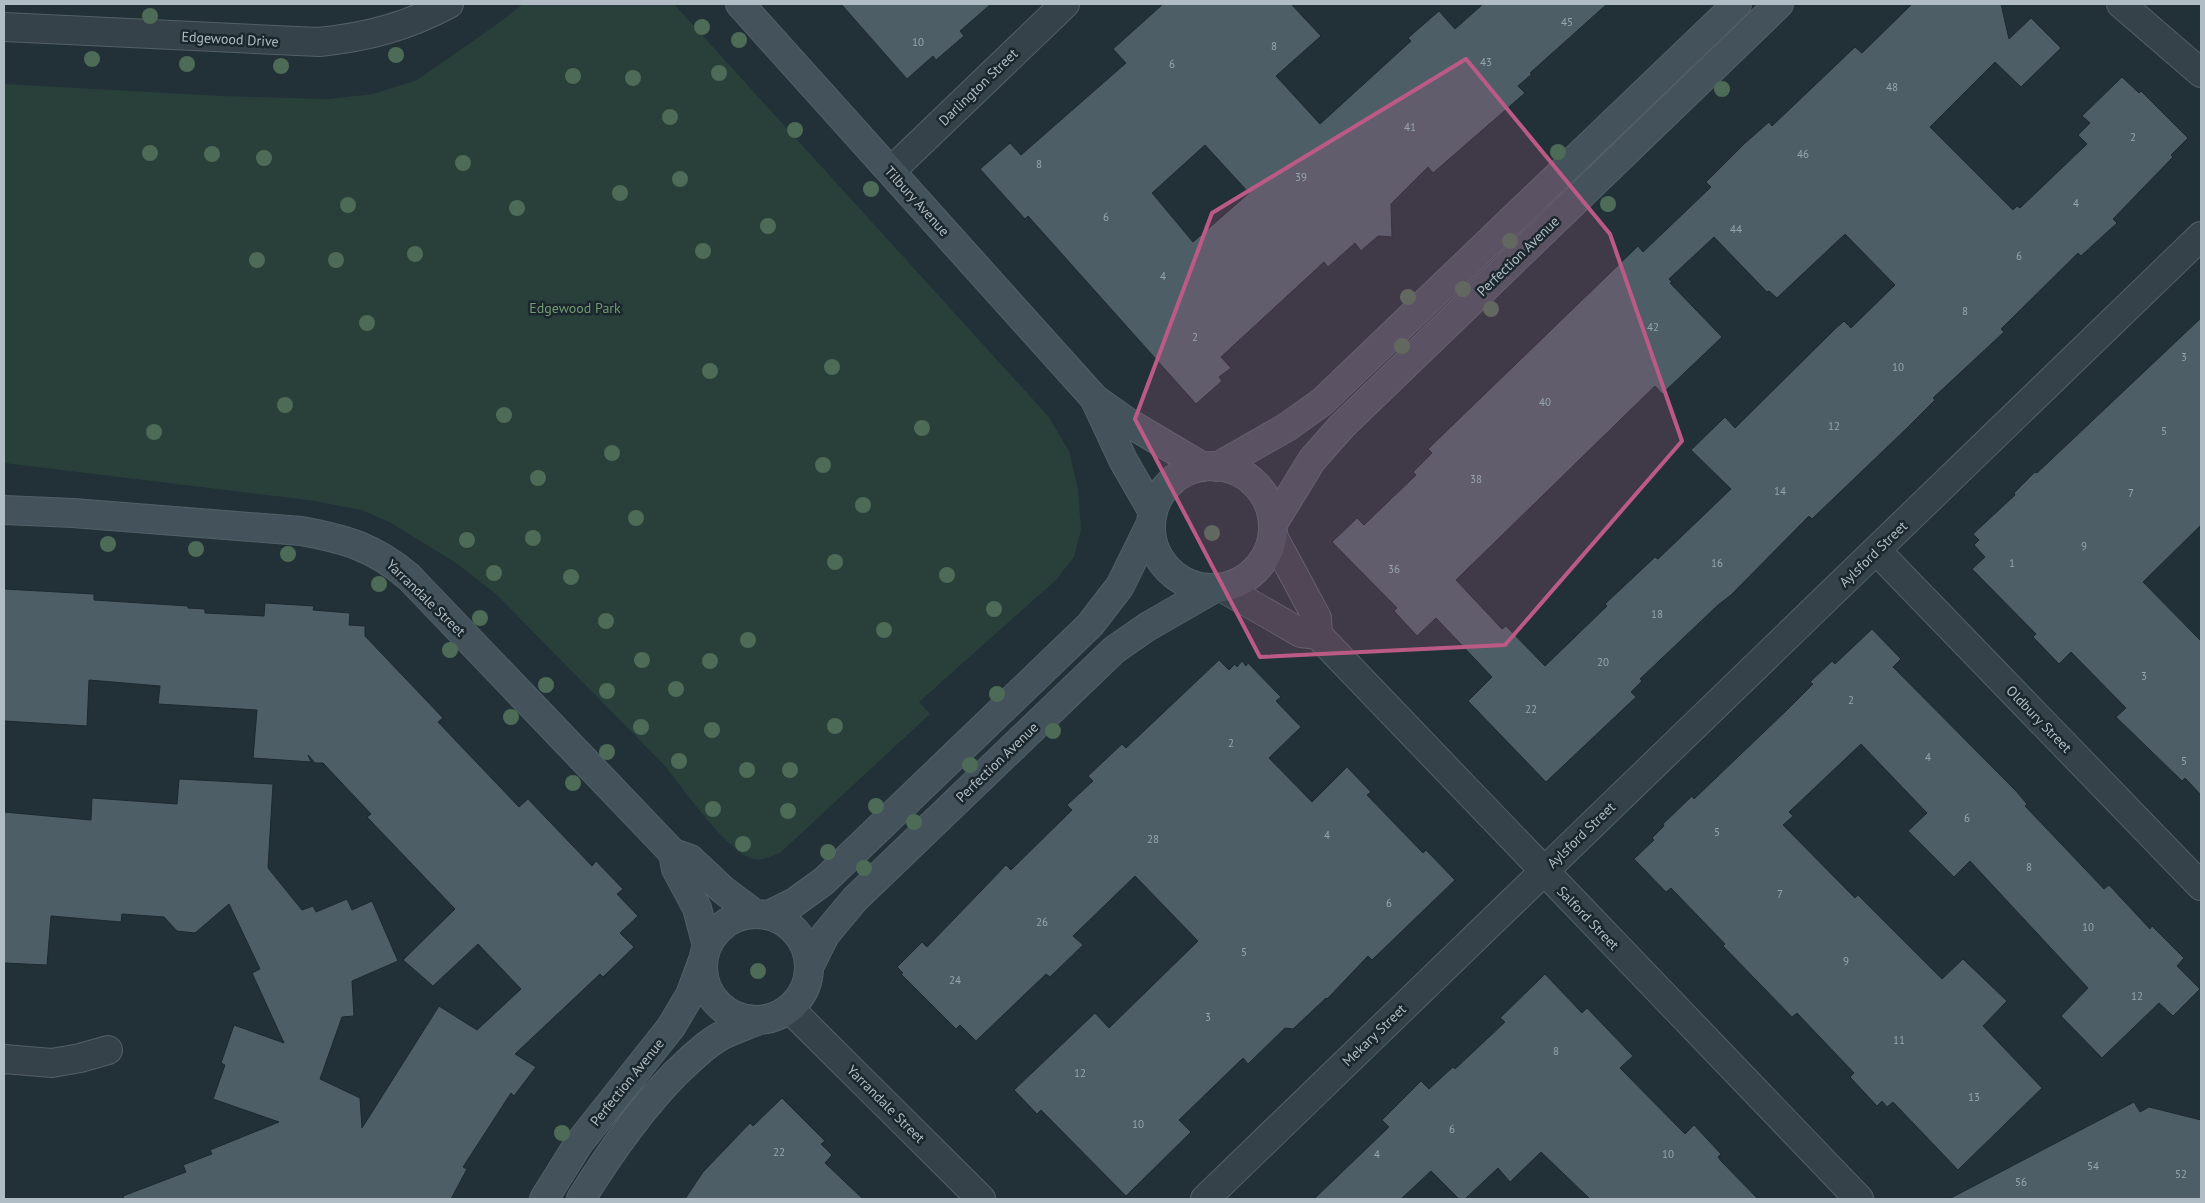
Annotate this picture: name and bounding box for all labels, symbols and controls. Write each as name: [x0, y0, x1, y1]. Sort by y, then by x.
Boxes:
house number: 45: [1561, 15, 1573, 29]
street label: Edgewood Drive: [181, 27, 279, 51]
house number: 10: [912, 35, 924, 49]
house number: 8: [1271, 39, 1277, 53]
street label: Darlington Street: [935, 45, 1022, 129]
house number: 43: [1480, 55, 1492, 69]
house number: 6: [1169, 57, 1175, 71]
house number: 48: [1886, 80, 1898, 94]
house number: 41: [1404, 120, 1416, 134]
house number: 2: [2130, 130, 2136, 144]
house number: 46: [1797, 147, 1809, 161]
house number: 8: [1036, 157, 1042, 171]
street label: Tilbury Avenue: [881, 162, 953, 240]
house number: 39: [1295, 170, 1307, 184]
house number: 4: [2073, 196, 2079, 210]
house number: 6: [1103, 210, 1109, 224]
street label: Perfection Avenue: [1473, 212, 1563, 300]
house number: 44: [1730, 222, 1742, 236]
house number: 6: [2016, 249, 2022, 263]
house number: 4: [1160, 269, 1166, 283]
park label: Edgewood Park: [529, 299, 621, 317]
house number: 8: [1962, 304, 1968, 318]
house number: 42: [1647, 320, 1659, 334]
house number: 2: [1192, 330, 1198, 344]
house number: 3: [2181, 350, 2187, 364]
house number: 10: [1892, 360, 1904, 374]
house number: 40: [1539, 395, 1551, 409]
house number: 12: [1828, 419, 1840, 433]
house number: 5: [2161, 424, 2167, 438]
house number: 38: [1470, 472, 1482, 486]
house number: 14: [1774, 484, 1786, 498]
house number: 7: [2128, 486, 2134, 500]
street label: Aylsford Street: [1835, 517, 1911, 591]
house number: 9: [2081, 539, 2087, 553]
street label: Yarrandale Street: [383, 556, 469, 640]
house number: 16: [1711, 556, 1723, 570]
house number: 1: [2009, 556, 2015, 570]
house number: 36: [1388, 562, 1400, 576]
house number: 18: [1651, 607, 1663, 621]
house number: 20: [1597, 655, 1609, 669]
house number: 3: [2141, 669, 2147, 683]
street label: Oldbury Street: [2002, 682, 2076, 757]
house number: 2: [1848, 693, 1854, 707]
house number: 22: [1525, 702, 1537, 716]
street label: Perfection Avenue: [952, 718, 1042, 806]
house number: 2: [1228, 736, 1234, 750]
house number: 4: [1925, 750, 1931, 764]
house number: 5: [2181, 754, 2187, 768]
street label: Aylsford Street: [1543, 798, 1619, 872]
house number: 6: [1964, 811, 1970, 825]
house number: 5: [1714, 825, 1720, 839]
house number: 4: [1324, 828, 1330, 842]
house number: 28: [1147, 832, 1159, 846]
house number: 8: [2026, 860, 2032, 874]
street label: Salford Street: [1553, 882, 1623, 954]
house number: 7: [1777, 887, 1783, 901]
house number: 6: [1386, 896, 1392, 910]
house number: 26: [1036, 915, 1048, 929]
house number: 10: [2082, 920, 2094, 934]
house number: 5: [1241, 945, 1247, 959]
house number: 9: [1843, 954, 1849, 968]
house number: 24: [949, 973, 961, 987]
house number: 12: [2131, 989, 2143, 1003]
street label: Mekary Street: [1338, 1000, 1410, 1070]
house number: 3: [1205, 1010, 1211, 1024]
house number: 11: [1893, 1033, 1905, 1047]
street label: Perfection Avenue: [586, 1035, 668, 1129]
house number: 8: [1553, 1044, 1559, 1058]
street label: Yarrandale Street: [843, 1061, 929, 1147]
house number: 12: [1074, 1066, 1086, 1080]
house number: 13: [1968, 1090, 1980, 1104]
house number: 10: [1132, 1117, 1144, 1131]
house number: 6: [1449, 1122, 1455, 1136]
house number: 22: [773, 1145, 785, 1159]
house number: 4: [1374, 1147, 1380, 1161]
house number: 10: [1662, 1147, 1674, 1161]
house number: 54: [2087, 1159, 2099, 1173]
house number: 52: [2175, 1167, 2187, 1181]
house number: 56: [2015, 1175, 2027, 1189]

